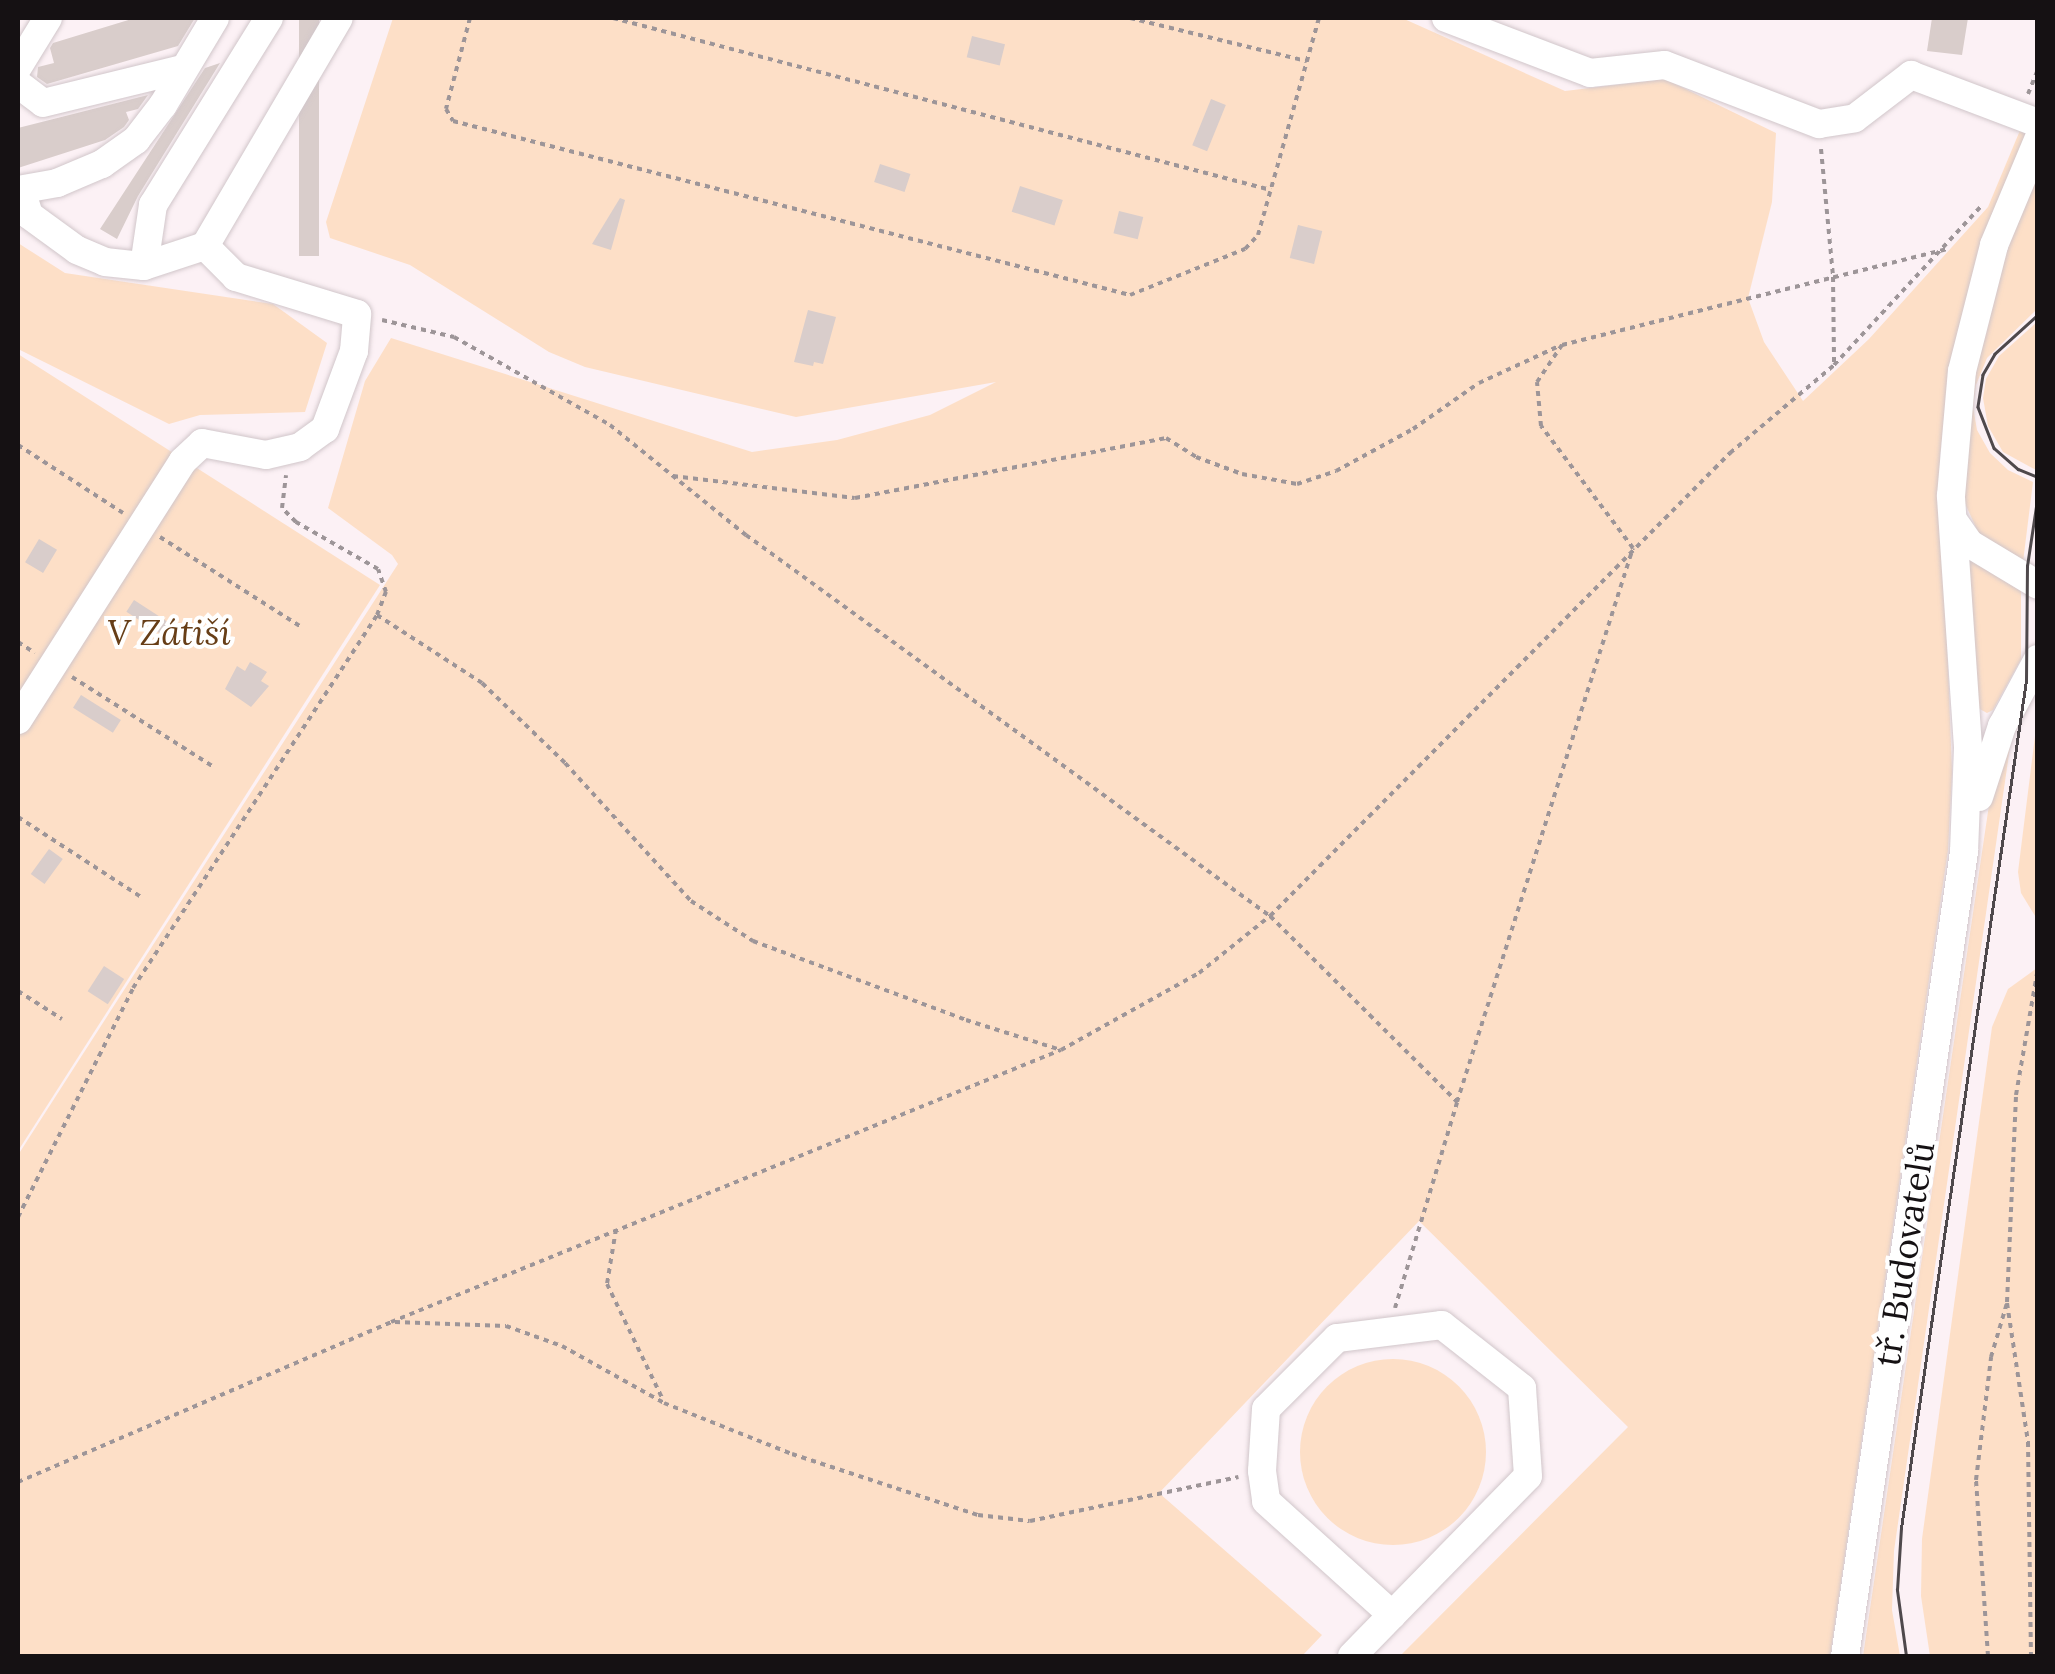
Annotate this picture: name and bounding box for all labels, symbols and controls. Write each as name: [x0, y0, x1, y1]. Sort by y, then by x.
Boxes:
park label: V Zátiší: [107, 612, 231, 654]
street label: tř. Budovatelů: [1867, 1139, 1943, 1369]

